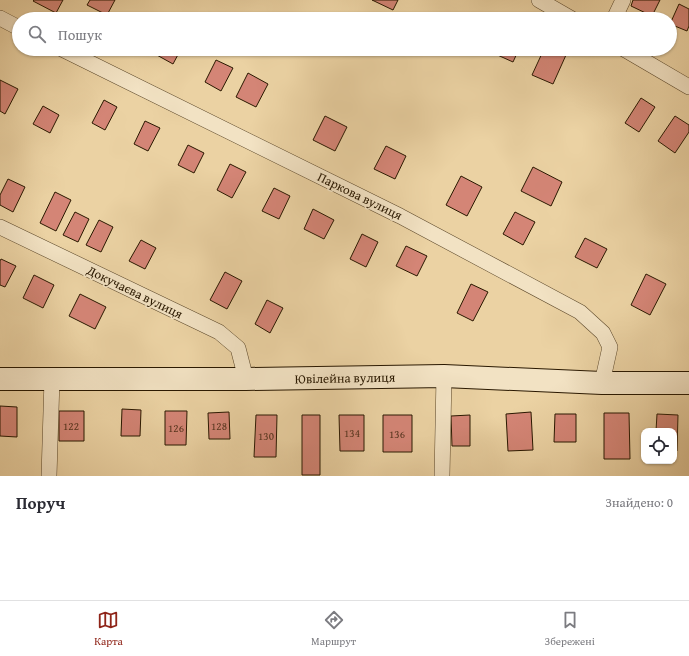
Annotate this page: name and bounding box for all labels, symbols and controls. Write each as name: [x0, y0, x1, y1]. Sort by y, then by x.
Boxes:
search box: [12, 12, 677, 56]
icon: search: [26, 23, 48, 45]
text: Пошук: [58, 24, 102, 45]
street label: Паркова вулиця: [314, 167, 406, 225]
street label: Докучаєва вулиця: [83, 260, 186, 324]
street label: Ювілейна вулиця: [295, 368, 396, 388]
house number: 122: [63, 418, 79, 434]
house number: 128: [211, 418, 227, 434]
house number: 126: [168, 420, 184, 436]
house number: 134: [344, 425, 360, 441]
house number: 136: [389, 426, 405, 442]
house number: 130: [258, 428, 274, 444]
map controls: [641, 428, 677, 464]
button: locate: [641, 428, 677, 464]
text: Поруч: [16, 490, 65, 515]
text: Знайдено: 0: [605, 493, 673, 512]
tab: Карта: [94, 609, 123, 649]
tab: Маршрут: [311, 609, 356, 649]
tab: Збережені: [544, 609, 595, 649]

